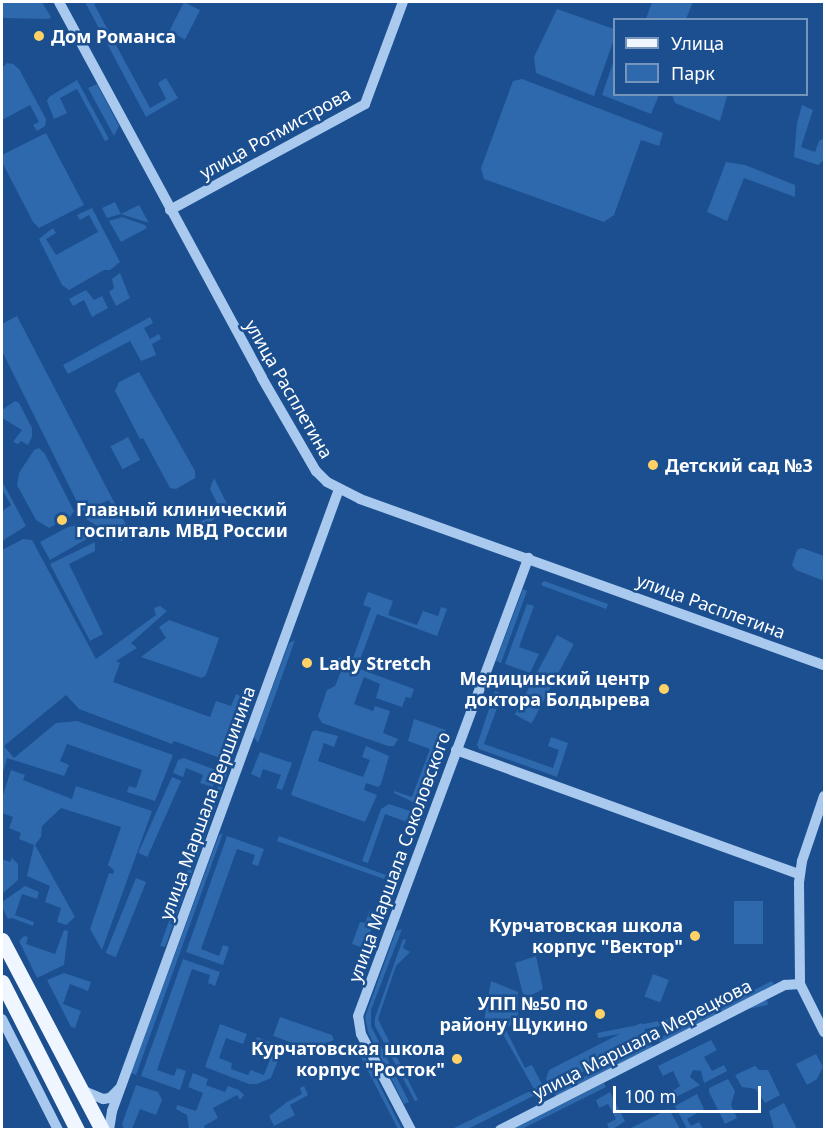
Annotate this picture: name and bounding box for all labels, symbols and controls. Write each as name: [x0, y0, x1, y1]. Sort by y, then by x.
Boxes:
legend: [613, 18, 808, 96]
place label: Дом Романса: [51, 25, 176, 47]
marker: Дом Романса: [32, 29, 46, 43]
text: Улица: [671, 31, 724, 55]
text: Парк: [671, 61, 715, 85]
street label: улица Ротмистрова: [196, 83, 354, 183]
street label: улица Расплетина: [240, 316, 338, 462]
place label: Детский сад №3: [665, 454, 813, 476]
marker: Детский сад №3: [646, 458, 660, 472]
place label: Главный клинический госпиталь МВД России: [76, 499, 288, 542]
marker: Главный клинический госпиталь МВД России: [53, 511, 71, 529]
street label: улица Расплетина: [634, 569, 788, 643]
place label: Lady Stretch: [319, 652, 431, 674]
marker: Lady Stretch: [300, 656, 314, 670]
place label: Медицинский центр доктора Болдырева: [459, 668, 650, 710]
marker: Медицинский центр доктора Болдырева: [655, 680, 673, 698]
street label: улица Маршала Вершинина: [155, 683, 259, 923]
street label: улица Маршала Соколовского: [344, 729, 454, 985]
place label: Курчатовская школа корпус "Вектор": [489, 915, 683, 958]
marker: Курчатовская школа корпус "Вектор": [688, 929, 702, 943]
street label: улица Маршала Мерецкова: [529, 974, 755, 1104]
place label: УПП №50 по району Щукино: [439, 993, 588, 1036]
marker: УПП №50 по району Щукино: [593, 1007, 607, 1021]
place label: Курчатовская школа корпус "Росток": [251, 1038, 445, 1080]
marker: Курчатовская школа корпус "Росток": [450, 1052, 464, 1066]
scale bar: [616, 1074, 764, 1112]
text: 100 m: [624, 1084, 676, 1108]

